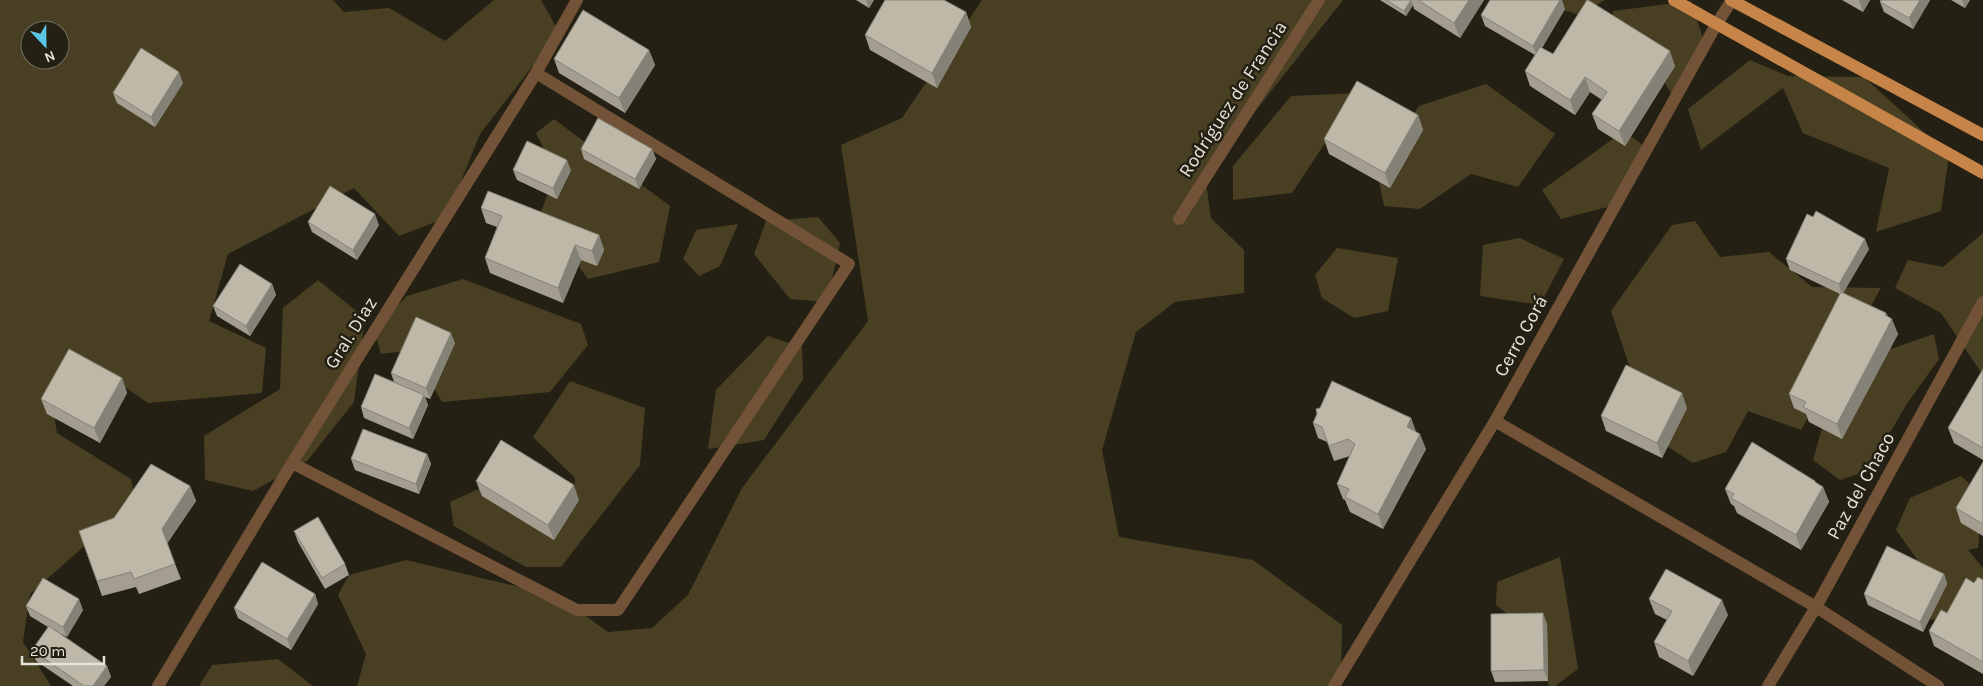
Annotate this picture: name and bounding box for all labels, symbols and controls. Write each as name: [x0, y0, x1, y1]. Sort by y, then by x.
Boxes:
street label: Rodríguez de Francia: [1174, 17, 1292, 181]
north arrow: [20, 20, 70, 70]
text: N: [42, 47, 58, 66]
street label: Cerro Corá: [1490, 292, 1552, 380]
street label: Gral. Diaz: [320, 293, 382, 373]
street label: Paz del Chaco: [1823, 429, 1899, 543]
scale bar: [22, 634, 105, 666]
text: 20 m: [30, 642, 65, 660]

